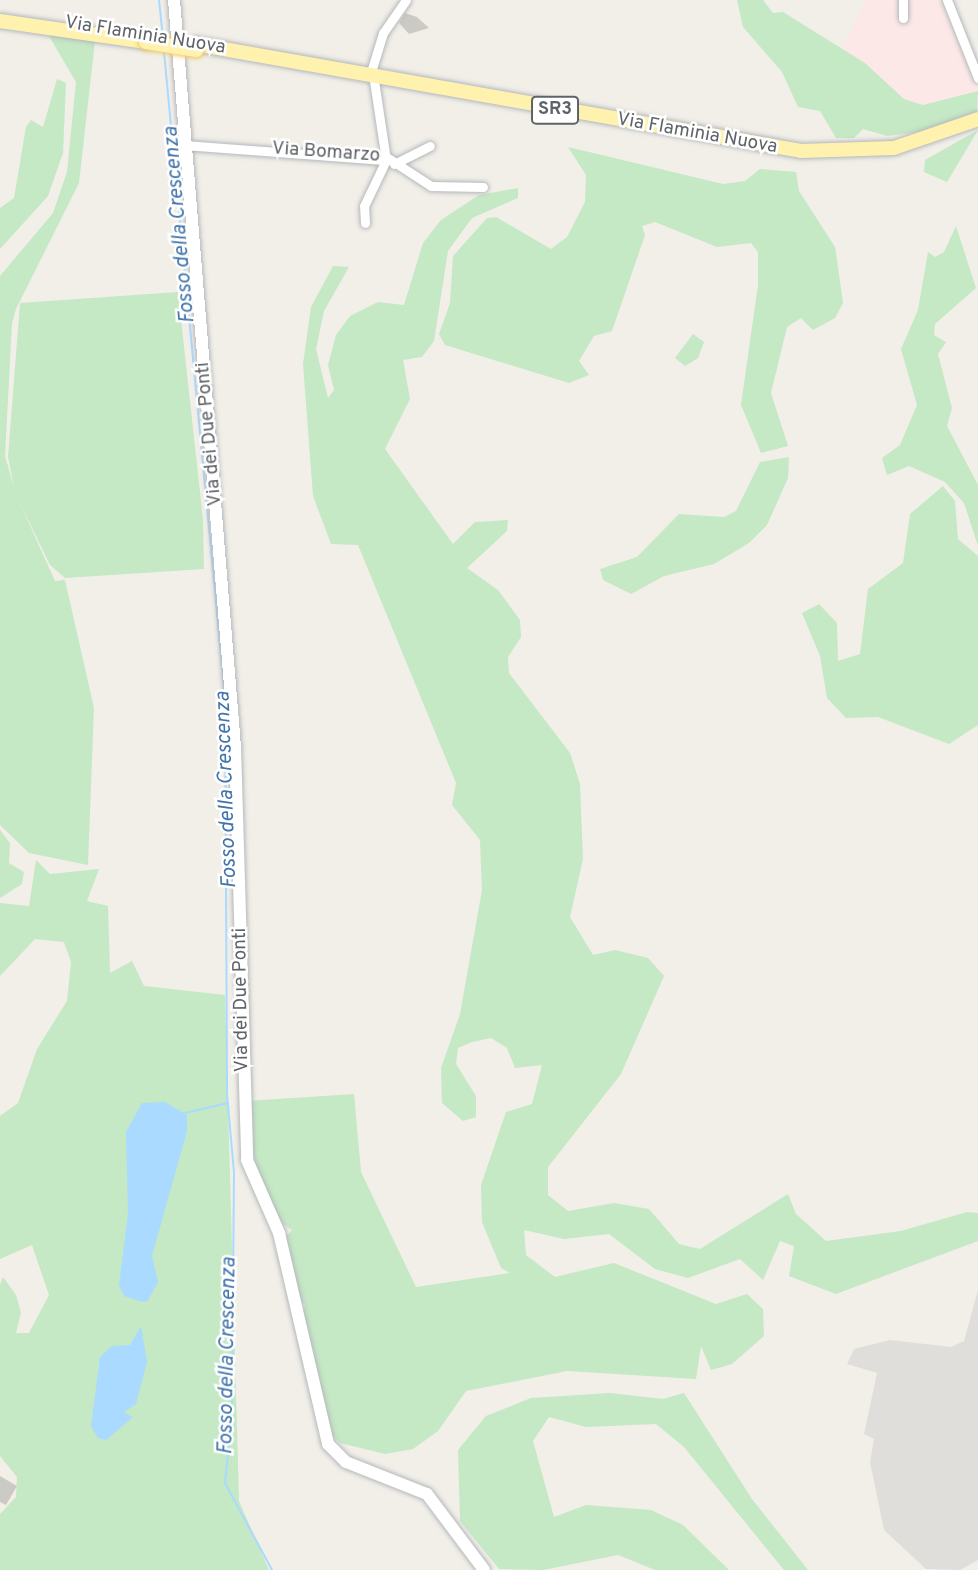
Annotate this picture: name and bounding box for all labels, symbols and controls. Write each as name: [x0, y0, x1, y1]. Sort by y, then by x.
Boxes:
street label: Via Flaminia Nuova: [63, 12, 227, 60]
road number: SR3: [530, 96, 580, 124]
street label: Via Flaminia Nuova: [615, 109, 779, 159]
water label: Fosso della Crescenza: [159, 126, 201, 324]
street label: Via Bomarzo: [271, 138, 381, 168]
street label: Via dei Due Ponti: [192, 361, 228, 507]
water label: Fosso della Crescenza: [211, 691, 243, 889]
street label: Via dei Due Ponti: [229, 927, 255, 1073]
water label: Fosso della Crescenza: [214, 1257, 242, 1455]

